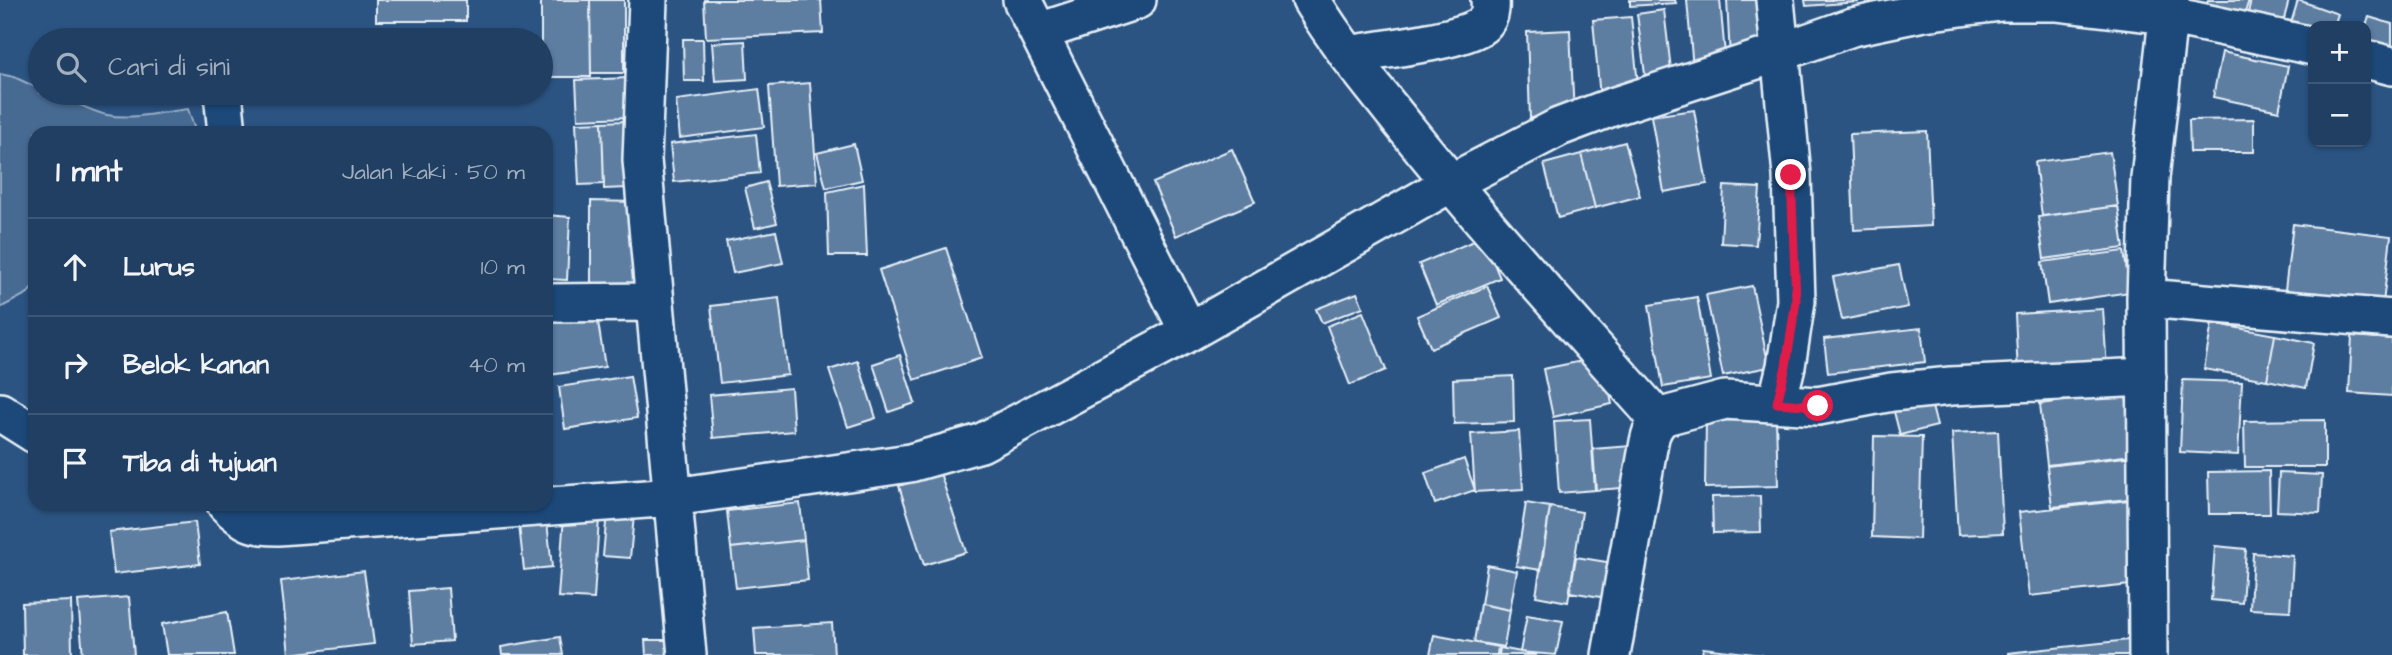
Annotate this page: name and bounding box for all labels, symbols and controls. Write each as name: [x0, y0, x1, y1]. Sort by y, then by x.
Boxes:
map controls: [2308, 21, 2371, 147]
button: +: [2308, 21, 2371, 84]
search box: [28, 28, 553, 105]
icon: search: [52, 48, 90, 86]
text: Cari di sini: [108, 49, 230, 85]
button: −: [2308, 84, 2371, 147]
text: 1 mnt: [56, 151, 122, 193]
text: Jalan kaki · 50 m: [342, 156, 525, 188]
route end: [1775, 159, 1806, 190]
icon: ahead: [56, 248, 94, 286]
text: Lurus: [123, 249, 195, 285]
text: 10 m: [480, 251, 525, 283]
icon: right: [56, 346, 94, 384]
text: Belok kanan: [123, 347, 269, 383]
text: 40 m: [468, 349, 525, 381]
route start: [1802, 390, 1833, 421]
icon: arrive: [56, 444, 94, 482]
text: Tiba di tujuan: [123, 445, 277, 481]

